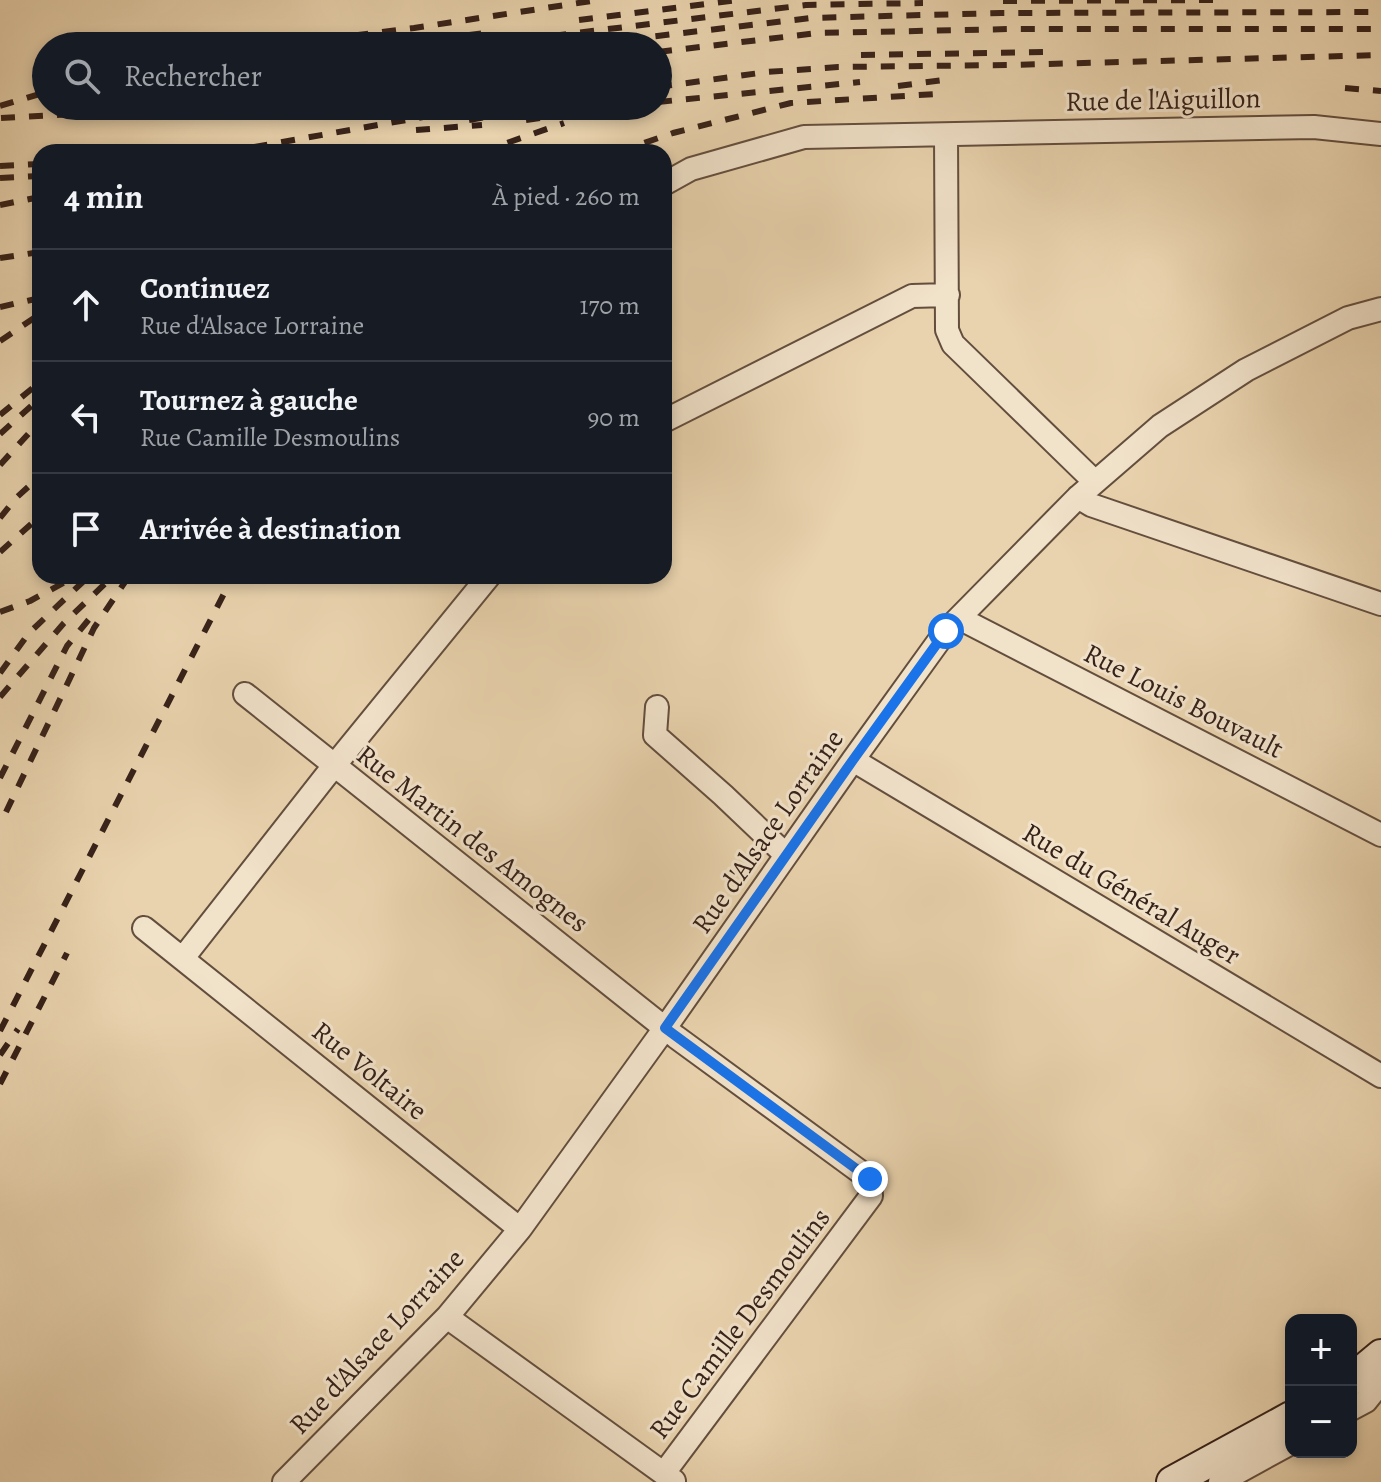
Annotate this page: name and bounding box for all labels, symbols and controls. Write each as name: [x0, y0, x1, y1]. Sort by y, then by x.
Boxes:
search box: [32, 32, 672, 120]
icon: search: [60, 54, 104, 98]
text: Rechercher: [124, 56, 262, 96]
street label: Rue de l'Aiguillon: [1065, 79, 1261, 121]
text: 4 min: [64, 173, 143, 220]
text: À pied · 260 m: [493, 179, 640, 214]
text: Continuez: [140, 268, 270, 308]
icon: ahead: [64, 283, 108, 327]
text: 170 m: [580, 288, 640, 323]
text: Rue d'Alsace Lorraine: [140, 308, 364, 343]
text: Tournez à gauche: [140, 380, 358, 420]
icon: left: [64, 395, 108, 439]
text: 90 m: [588, 400, 640, 435]
text: Rue Camille Desmoulins: [140, 420, 400, 455]
icon: arrive: [64, 507, 108, 551]
text: Arrivée à destination: [140, 509, 401, 549]
route start: [928, 613, 964, 649]
street label: Rue Louis Bouvault: [1077, 634, 1290, 768]
street label: Rue d'Alsace Lorraine: [683, 722, 853, 941]
street label: Rue Martin des Amognes: [348, 736, 597, 942]
street label: Rue du Général Auger: [1015, 814, 1248, 974]
street label: Rue Voltaire: [304, 1012, 435, 1129]
route end: [852, 1161, 888, 1197]
street label: Rue Camille Desmoulins: [640, 1200, 839, 1447]
street label: Rue d'Alsace Lorraine: [281, 1240, 473, 1443]
map controls: [1285, 1314, 1357, 1458]
button: +: [1285, 1314, 1357, 1386]
button: −: [1285, 1386, 1357, 1458]

